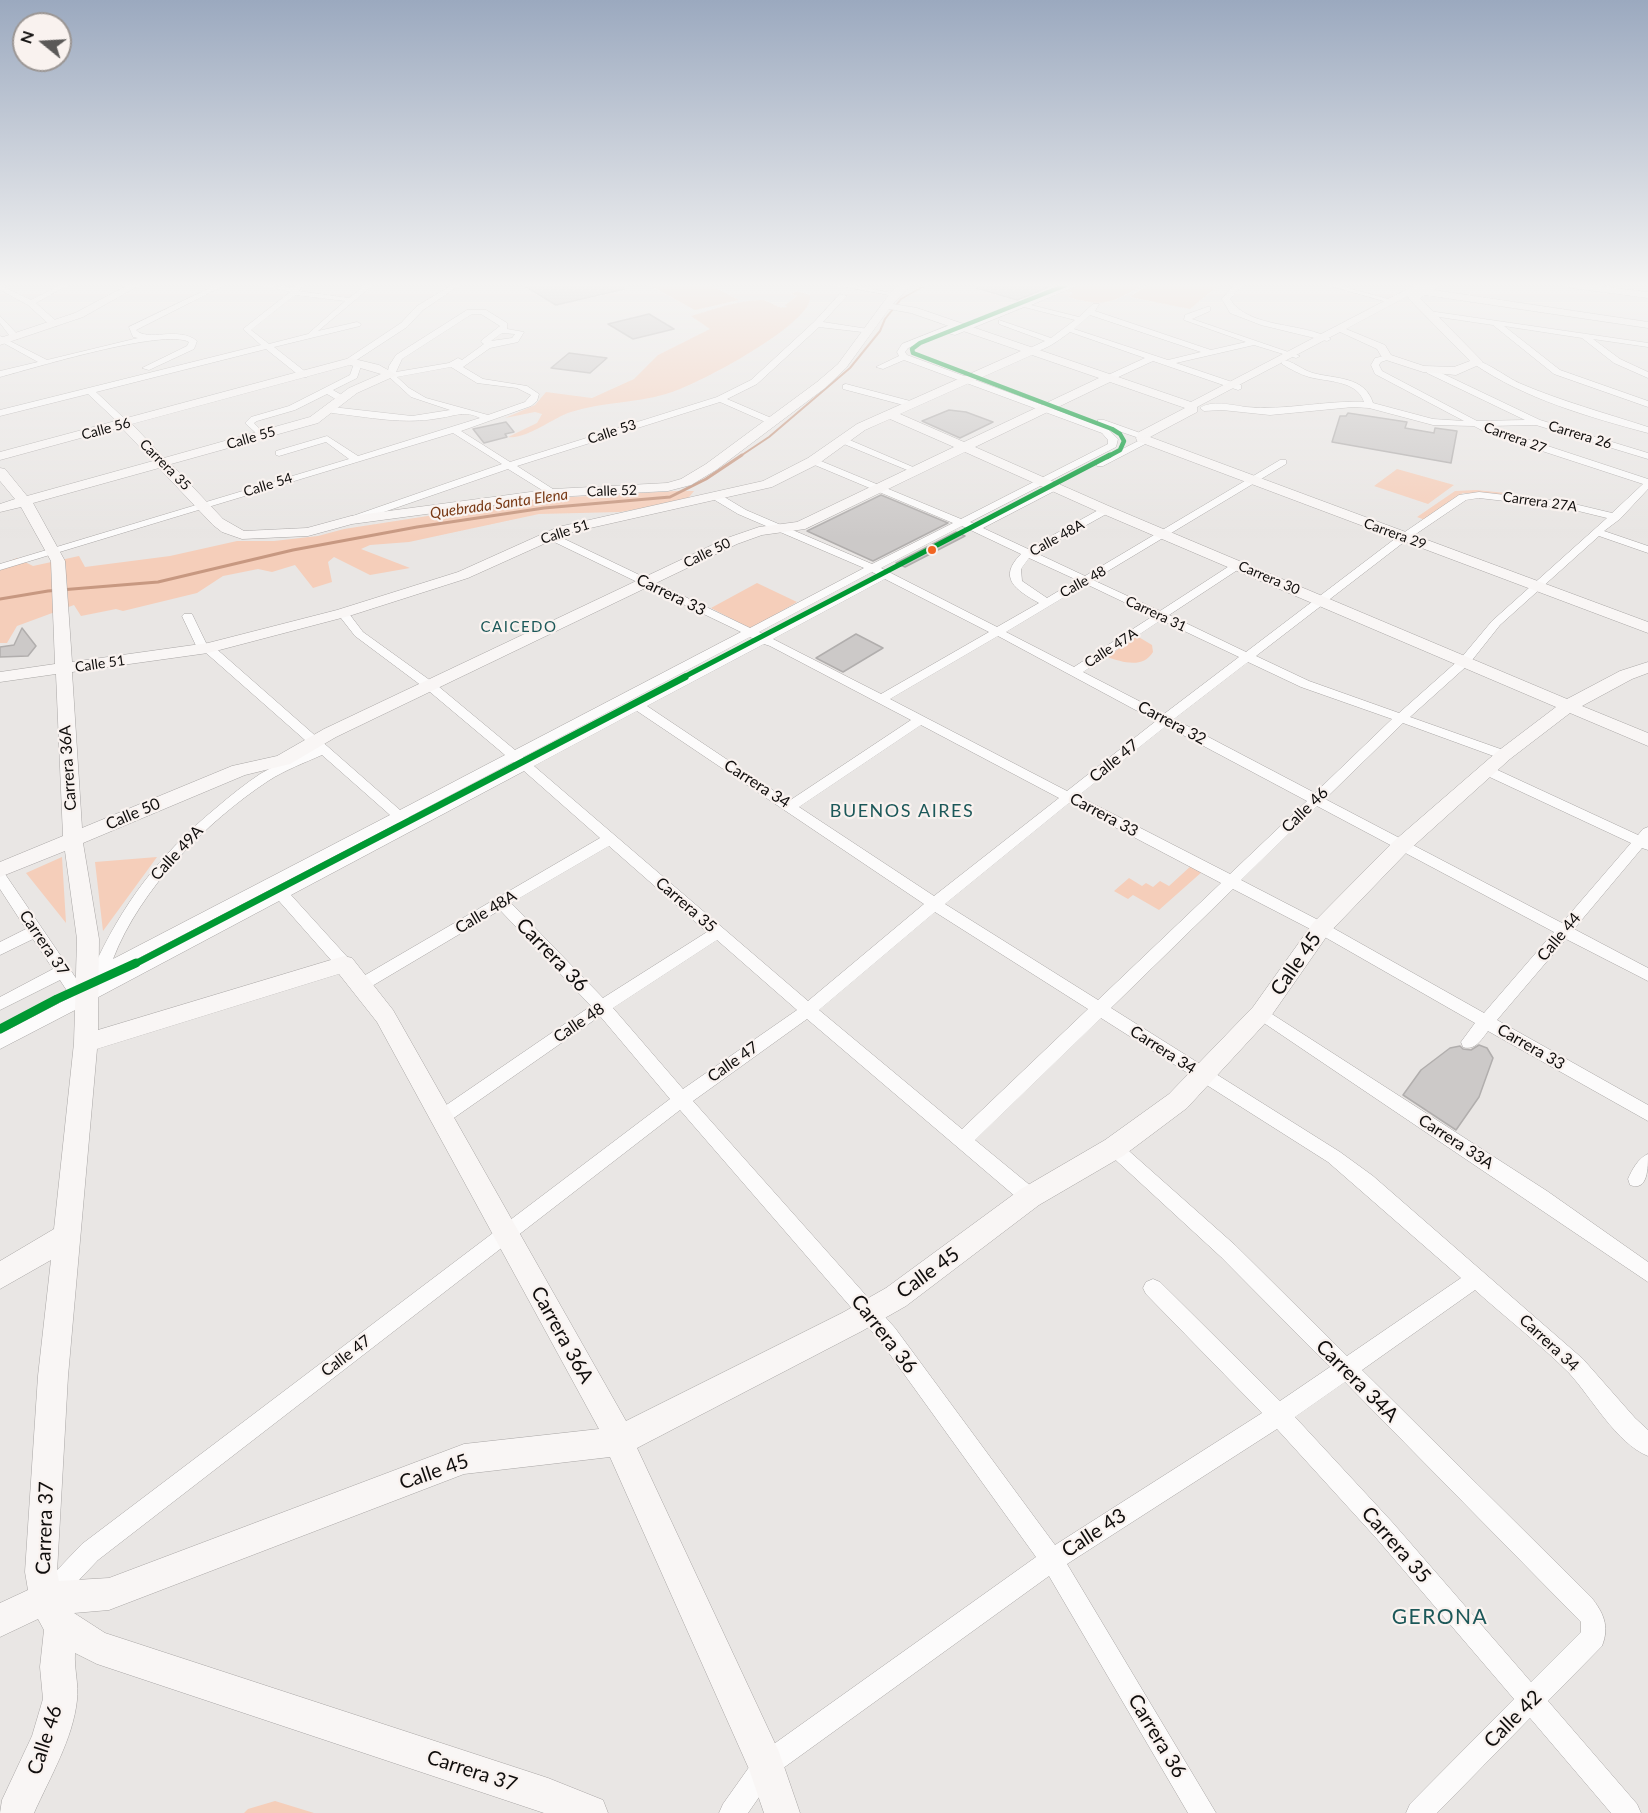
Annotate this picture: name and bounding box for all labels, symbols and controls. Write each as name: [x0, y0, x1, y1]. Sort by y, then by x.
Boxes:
north arrow: [12, 12, 72, 72]
text: N: [15, 28, 37, 46]
street label: Calle 56: [80, 414, 132, 444]
street label: Calle 53: [586, 416, 638, 448]
street label: Carrera 26: [1546, 417, 1614, 453]
street label: Carrera 27: [1481, 419, 1549, 457]
street label: Calle 55: [225, 423, 277, 453]
street label: Carrera 35: [136, 436, 194, 494]
street label: Calle 54: [242, 470, 294, 500]
street label: Calle 52: [587, 482, 637, 500]
water label: Quebrada Santa Elena: [429, 485, 569, 523]
street label: Carrera 27A: [1502, 488, 1578, 516]
street label: Carrera 29: [1361, 515, 1429, 553]
street label: Calle 51: [539, 516, 591, 548]
street label: Calle 48A: [1027, 516, 1087, 560]
street label: Calle 50: [681, 534, 733, 572]
unlabelled marker: [926, 544, 938, 556]
street label: Carrera 30: [1236, 557, 1302, 599]
street label: Calle 48: [1057, 563, 1109, 601]
street label: Carrera 33: [633, 570, 709, 620]
street label: Carrera 31: [1123, 593, 1189, 635]
district label: CAICEDO: [481, 618, 557, 636]
street label: Calle 47A: [1081, 625, 1141, 671]
street label: Calle 51: [74, 652, 126, 676]
street label: Carrera 32: [1135, 697, 1209, 749]
street label: Carrera 36A: [55, 725, 81, 811]
street label: Calle 47: [1086, 736, 1142, 786]
street label: Carrera 34: [720, 756, 794, 812]
street label: Calle 46: [1278, 783, 1332, 837]
street label: Carrera 33: [1067, 789, 1141, 841]
street label: Calle 50: [103, 794, 163, 834]
district label: BUENOS AIRES: [830, 800, 974, 822]
street label: Calle 49A: [147, 822, 207, 884]
street label: Carrera 35: [652, 873, 720, 937]
street label: Calle 48A: [452, 886, 520, 938]
street label: Carrera 37: [15, 907, 73, 979]
street label: Calle 44: [1533, 909, 1585, 965]
street label: Carrera 36: [511, 913, 593, 997]
street label: Calle 45: [1266, 928, 1326, 1000]
street label: Calle 48: [550, 999, 608, 1047]
street label: Carrera 33: [1494, 1020, 1568, 1074]
street label: Carrera 34: [1126, 1022, 1200, 1078]
street label: Calle 47: [704, 1038, 762, 1086]
street label: Carrera 33A: [1415, 1111, 1497, 1173]
street label: Calle 45: [892, 1242, 964, 1304]
street label: Carrera 36A: [526, 1282, 598, 1388]
street label: Carrera 36: [846, 1290, 922, 1378]
street label: Carrera 34: [1515, 1311, 1583, 1375]
street label: Calle 47: [317, 1331, 375, 1381]
street label: Carrera 34A: [1311, 1335, 1403, 1427]
street label: Calle 45: [396, 1449, 472, 1495]
street label: Carrera 37: [31, 1481, 59, 1575]
street label: Carrera 35: [1356, 1502, 1436, 1588]
street label: Calle 43: [1057, 1503, 1131, 1563]
district label: GERONA: [1392, 1604, 1488, 1630]
street label: Calle 42: [1479, 1685, 1547, 1753]
street label: Carrera 36: [1123, 1690, 1191, 1782]
street label: Calle 46: [23, 1702, 67, 1778]
street label: Carrera 37: [424, 1745, 520, 1797]

